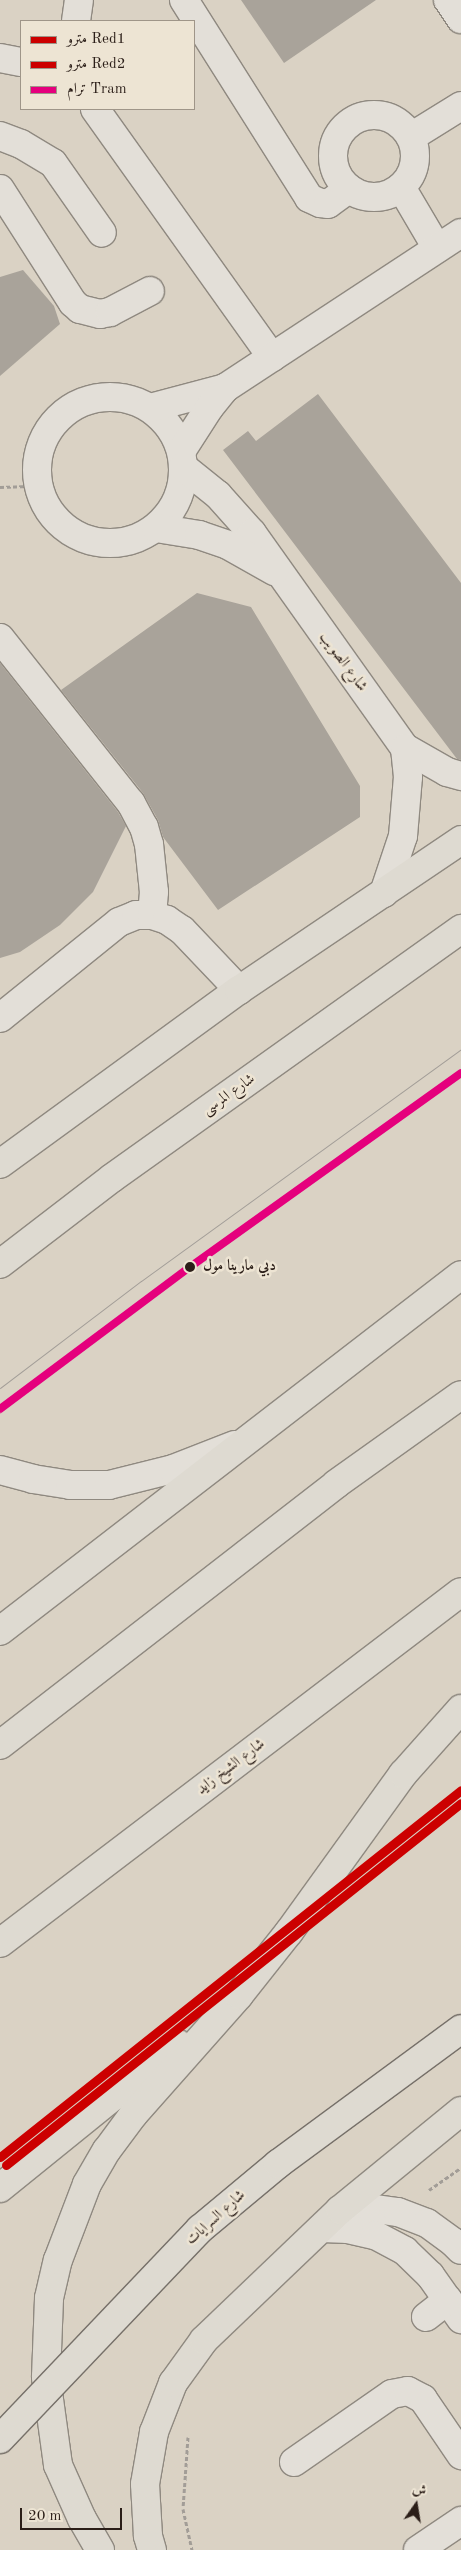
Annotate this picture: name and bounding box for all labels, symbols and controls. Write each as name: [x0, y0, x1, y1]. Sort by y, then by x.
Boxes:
legend: [20, 20, 195, 110]
text: مترو Red1: [67, 32, 125, 47]
text: مترو Red2: [67, 57, 125, 72]
text: ترام Tram: [67, 82, 127, 97]
street label: شارع الصويب: [315, 629, 371, 695]
street label: شارع المرسى: [199, 1070, 259, 1120]
marker: دبي مارينا مول: [181, 1258, 199, 1276]
place label: دبي مارينا مول: [203, 1258, 276, 1276]
street label: شارع الشيخ زايد: [193, 1735, 269, 1799]
street label: شارع السرايات: [183, 2187, 249, 2249]
north arrow: [391, 2480, 441, 2530]
text: ش: [411, 2482, 428, 2499]
scale bar: [22, 2498, 125, 2530]
text: 20 m: [28, 2509, 62, 2524]

